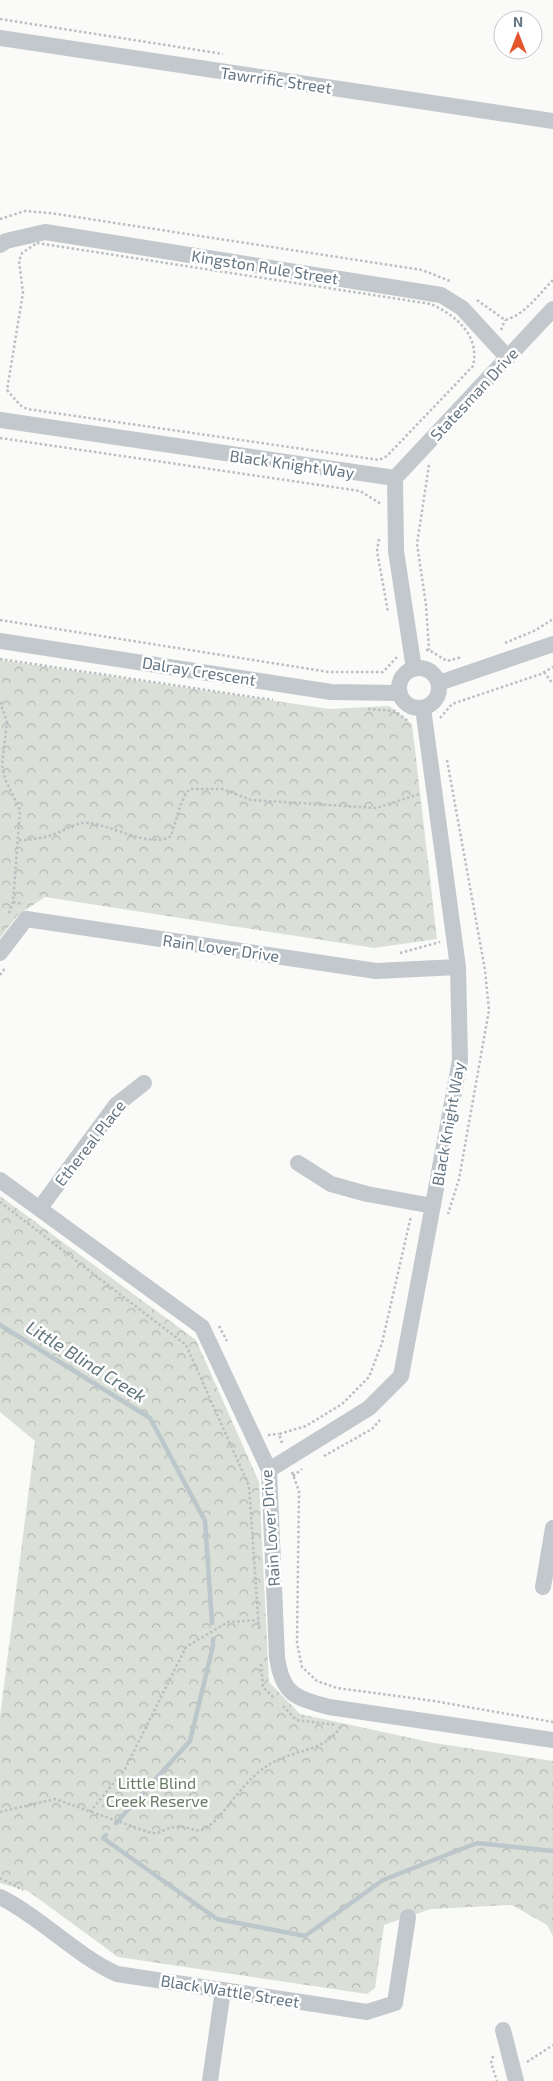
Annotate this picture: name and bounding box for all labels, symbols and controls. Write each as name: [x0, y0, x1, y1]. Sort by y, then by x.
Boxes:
north arrow: [493, 10, 543, 60]
text: N: [513, 13, 523, 30]
street label: Tawrrific Street: [219, 62, 333, 97]
street label: Kingston Rule Street: [190, 246, 340, 287]
street label: Statesman Drive: [426, 343, 522, 444]
street label: Black Knight Way: [229, 445, 356, 482]
street label: Dalray Crescent: [141, 652, 257, 689]
street label: Rain Lover Drive: [162, 930, 280, 965]
street label: Black Knight Way: [427, 1060, 468, 1187]
street label: Ethereal Place: [50, 1096, 129, 1189]
water label: Little Blind Creek: [22, 1315, 151, 1407]
street label: Rain Lover Drive: [256, 1469, 283, 1587]
park label: Little Blind Creek Reserve: [106, 1773, 208, 1810]
street label: Black Wattle Street: [159, 1970, 301, 2011]

